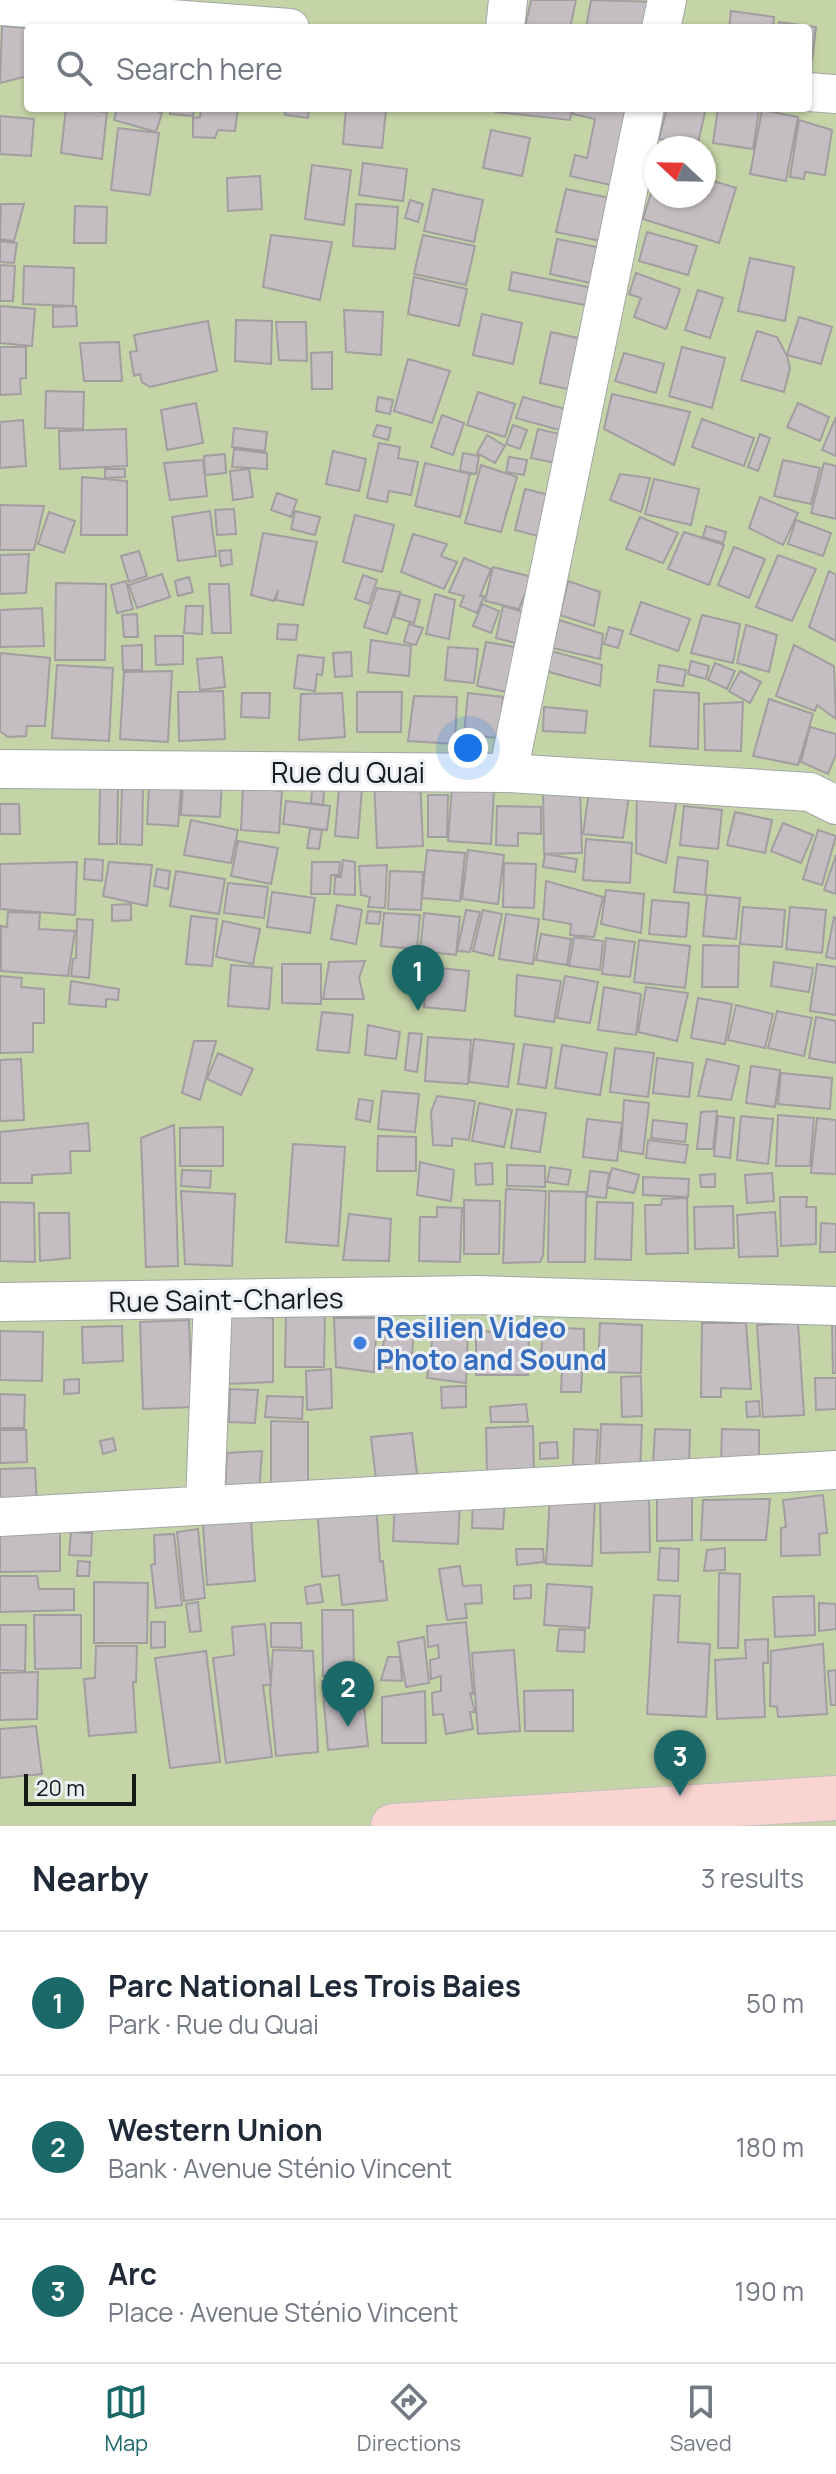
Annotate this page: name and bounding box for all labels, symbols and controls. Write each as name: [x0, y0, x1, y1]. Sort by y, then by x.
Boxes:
search box: [24, 24, 812, 112]
icon: search: [52, 46, 96, 90]
text: Search here: [116, 48, 283, 89]
north arrow: [644, 136, 716, 208]
your location: [448, 728, 488, 768]
street label: Rue du Quai: [271, 753, 425, 791]
pin: 1: [392, 945, 444, 1011]
street label: Rue Saint-Charles: [108, 1278, 344, 1320]
place label: Resilien Video Photo and Sound: [376, 1308, 607, 1378]
marker: Resilien Video Photo and Sound: [351, 1334, 369, 1352]
pin: 2: [322, 1661, 374, 1727]
pin: 3: [654, 1730, 706, 1796]
scale bar: [24, 1770, 136, 1806]
text: 20 m: [36, 1773, 85, 1803]
text: Nearby: [32, 1855, 148, 1901]
text: 3 results: [701, 1860, 804, 1896]
text: Parc National Les Trois Baies: [108, 1965, 521, 2006]
text: 1: [52, 1985, 64, 2021]
text: 50 m: [746, 1985, 804, 2021]
text: Park · Rue du Quai: [108, 2006, 319, 2042]
text: Western Union: [108, 2109, 323, 2150]
text: 2: [50, 2129, 66, 2165]
text: 180 m: [736, 2129, 804, 2165]
text: Bank · Avenue Sténio Vincent: [108, 2150, 452, 2186]
text: Arc: [108, 2253, 157, 2294]
text: 3: [50, 2273, 66, 2309]
text: 190 m: [735, 2273, 804, 2309]
text: Place · Avenue Sténio Vincent: [108, 2294, 459, 2330]
tab: Map: [104, 2380, 148, 2458]
tab: Directions: [357, 2380, 461, 2458]
tab: Saved: [670, 2380, 732, 2458]

